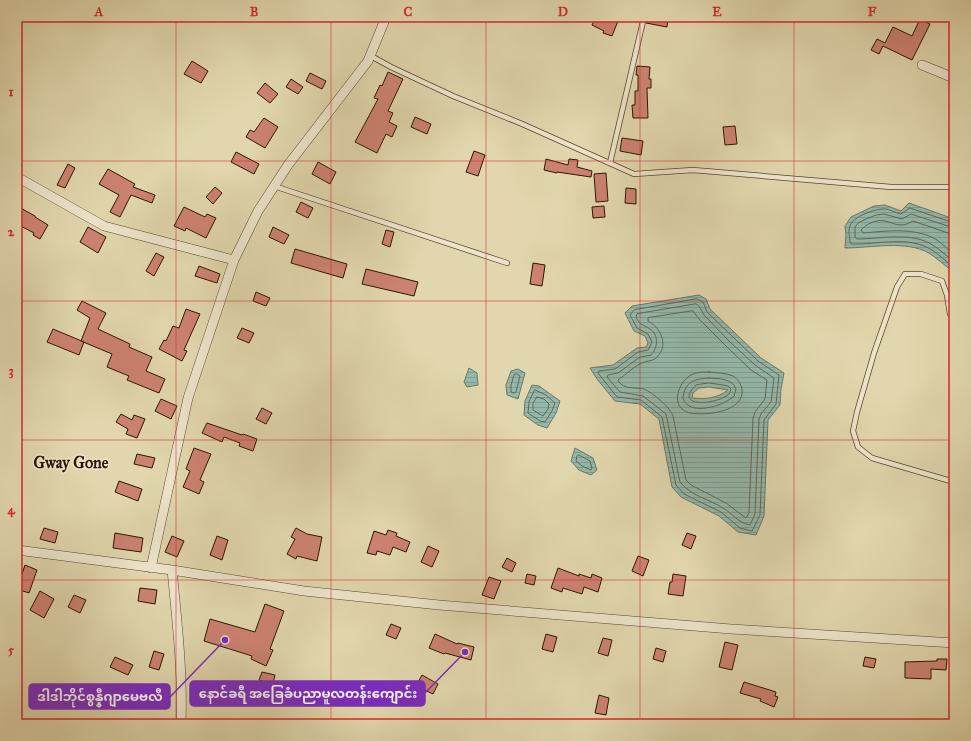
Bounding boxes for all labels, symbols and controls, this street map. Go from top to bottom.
text: A [94,4,104,20]
text: B [250,4,259,20]
text: C [404,4,413,20]
text: D [558,4,568,20]
text: E [712,4,722,20]
text: F [868,4,877,20]
text: 1 [8,84,14,100]
text: 2 [8,224,15,240]
text: 3 [8,363,14,379]
district label: Gway Gone [34,453,109,473]
text: 4 [7,502,15,518]
text: 5 [8,642,15,658]
callout: နောင်ခရီ အခြေခံပညာမူလတန်းကျောင်း [190,681,425,706]
callout: ဒါဒါဘိုင်စွန္နီဂျာမေဗလီ [29,684,170,709]
text: နောင်ခရီ အခြေခံပညာမူလတန်းကျောင်း [199,684,417,705]
text: ဒါဒါဘိုင်စွန္နီဂျာမေဗလီ [37,687,163,708]

